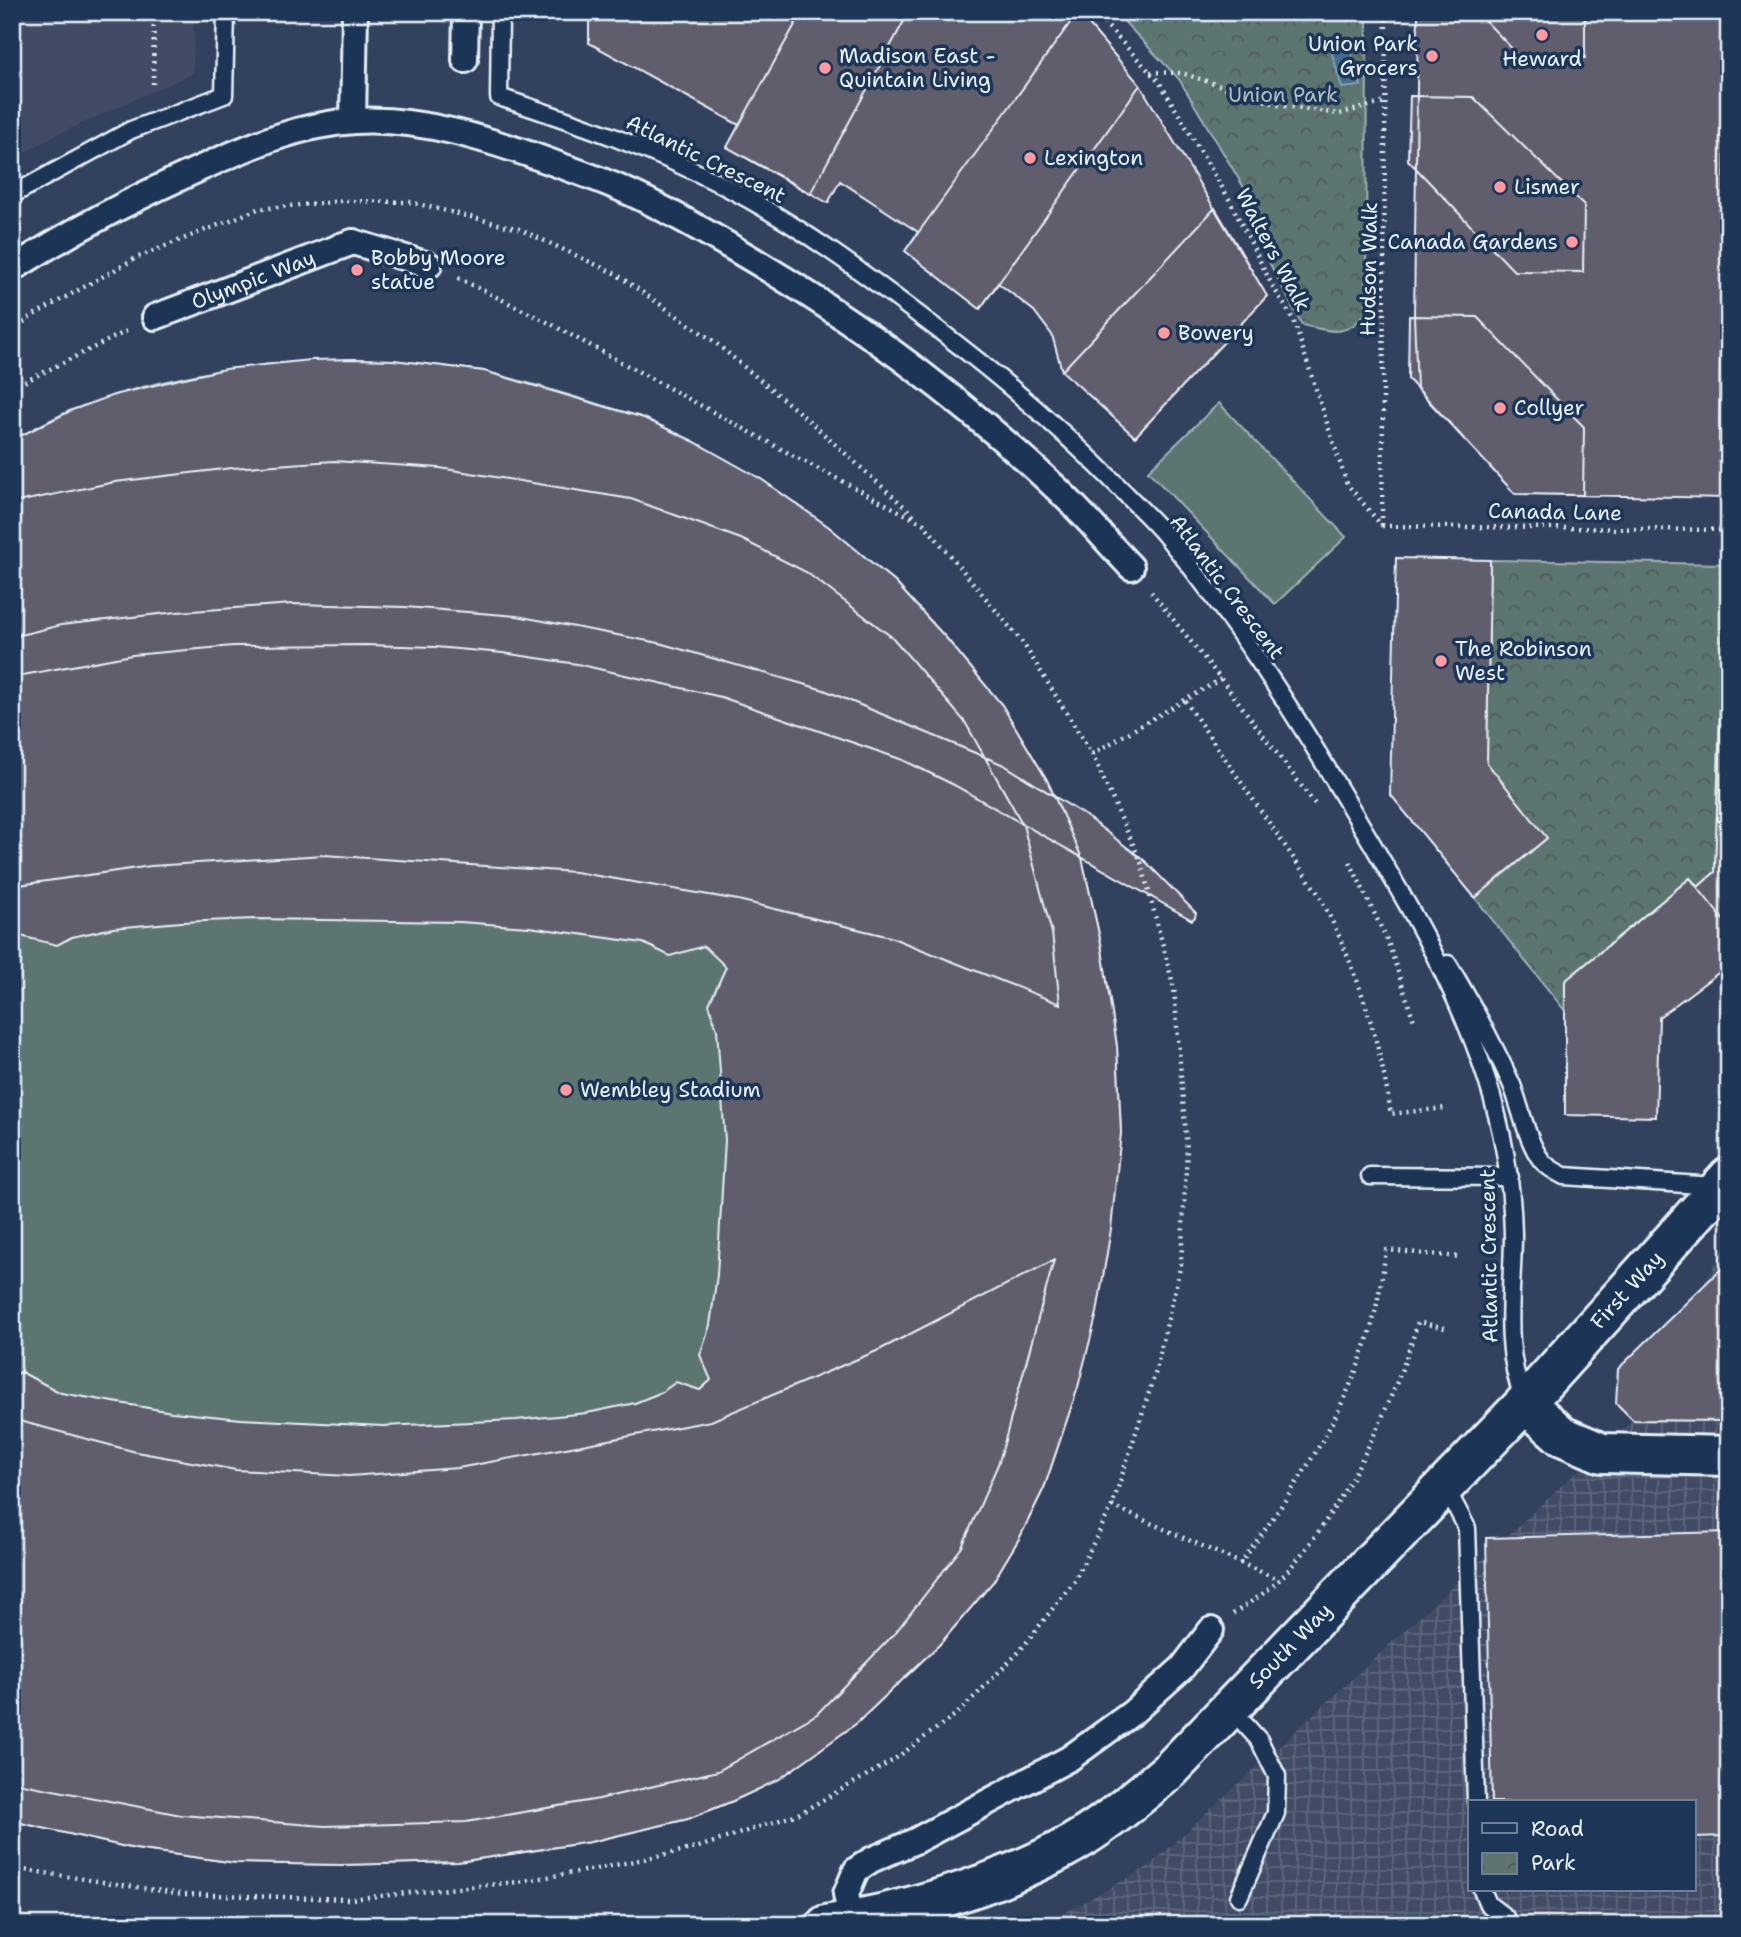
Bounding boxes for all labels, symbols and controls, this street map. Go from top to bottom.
marker: Heward [1534,27,1550,43]
place label: Union Park Grocers [1308,30,1418,82]
place label: Madison East - Quintain Living [839,42,996,94]
place label: Heward [1502,45,1582,73]
marker: Union Park Grocers [1424,48,1440,64]
marker: Madison East - Quintain Living [817,60,833,76]
park label: Union Park [1228,81,1338,109]
street label: Atlantic Crescent [621,108,791,210]
place label: Lexington [1044,144,1143,172]
marker: Lexington [1022,150,1038,166]
place label: Lismer [1514,173,1580,201]
marker: Lismer [1492,179,1508,195]
street label: Walters Walk [1229,183,1317,317]
street label: Hudson Walk [1354,202,1384,336]
place label: Canada Gardens [1387,228,1558,256]
marker: Canada Gardens [1564,234,1580,250]
street label: Olympic Way [187,244,319,316]
place label: Bobby Moore statue [371,244,506,296]
marker: Bobby Moore statue [349,262,365,278]
place label: Bowery [1178,319,1254,347]
marker: Bowery [1156,325,1172,341]
place label: Collyer [1514,394,1585,422]
marker: Collyer [1492,400,1508,416]
street label: Canada Lane [1488,497,1622,527]
street label: Atlantic Crescent [1163,509,1291,665]
place label: The Robinson West [1455,635,1592,687]
marker: The Robinson West [1433,653,1449,669]
place label: Wembley Stadium [580,1076,761,1104]
marker: Wembley Stadium [558,1082,574,1098]
street label: Atlantic Crescent [1473,1169,1505,1343]
street label: First Way [1584,1245,1670,1335]
street label: South Way [1242,1597,1338,1695]
legend [1468,1800,1696,1892]
text: Road [1531,1815,1584,1843]
text: Park [1531,1849,1576,1877]

